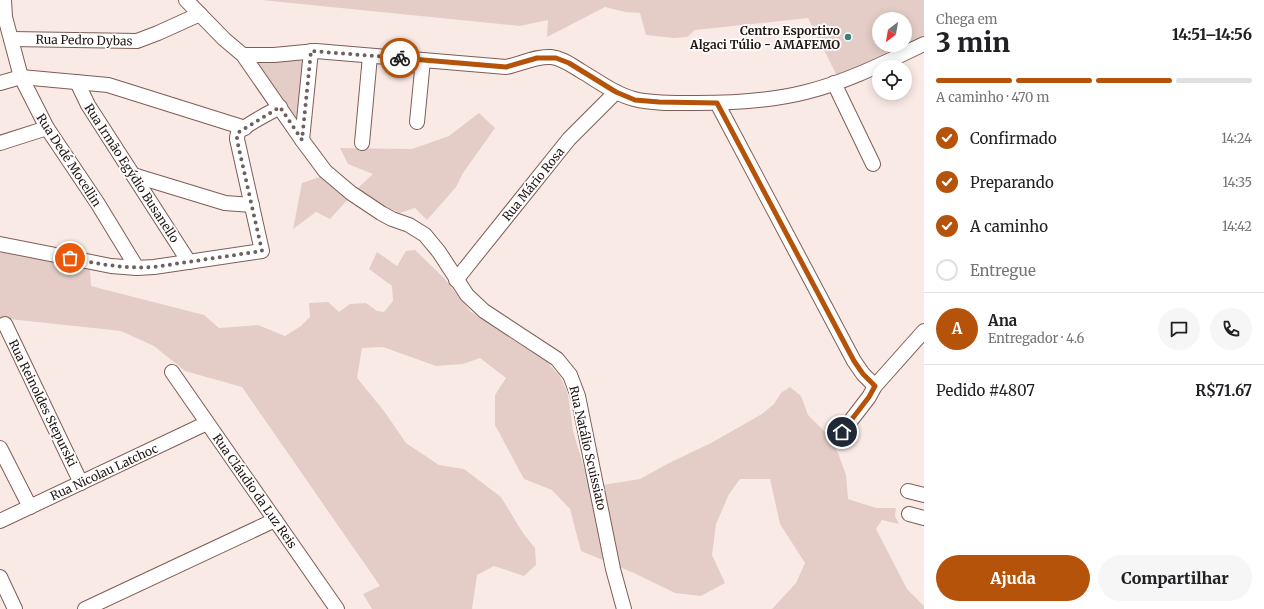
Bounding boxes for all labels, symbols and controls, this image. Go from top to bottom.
text: Chega em [936,11,997,28]
north arrow [872,12,912,52]
map controls [872,12,912,100]
place label: Centro Esportivo Algaci Túlio - AMAFEMO [689,23,840,52]
text: 14:51–14:56 [1172,25,1252,44]
text: 3 min [936,26,1010,59]
street label: Rua Pedro Dybas [35,32,133,48]
marker: Centro Esportivo Algaci Túlio - AMAFEMO [843,32,853,42]
courier [380,38,420,78]
icon: bike [389,47,411,69]
button: locate [872,60,912,100]
text: A caminho · 470 m [936,89,1049,106]
street label: Rua Irmão Egýdio Busanello [82,101,182,245]
street label: Rua Dedé Mocellin [33,111,105,209]
icon: check [936,127,958,149]
text: Confirmado [970,129,1057,148]
text: 14:24 [1221,130,1252,147]
street label: Rua Mário Rosa [499,144,568,224]
icon: check [936,171,958,193]
text: Preparando [970,173,1054,192]
text: 14:35 [1222,174,1252,191]
icon: check [936,215,958,237]
text: A caminho [970,217,1048,236]
text: 14:42 [1222,218,1252,235]
pin [53,241,87,275]
icon: bag [59,247,81,269]
text: Entregue [970,261,1036,280]
button: chat [1158,308,1200,350]
button: phone [1210,308,1252,350]
text: Ana [988,311,1017,330]
text: A [952,319,962,338]
text: Entregador · 4.6 [988,330,1084,347]
street label: Rua Reinoldes Stepurski [6,337,80,469]
text: Pedido #4807 [936,381,1035,400]
text: R$71.67 [1195,381,1252,400]
street label: Rua Natálio Scuissiato [566,384,610,512]
pin [825,415,859,449]
icon: home [831,421,853,443]
street label: Rua Cláudio da Luz Reis [210,431,300,551]
street label: Rua Nicolau Latchoc [48,440,160,504]
button: Ajuda [936,555,1090,601]
button: Compartilhar [1098,555,1252,601]

